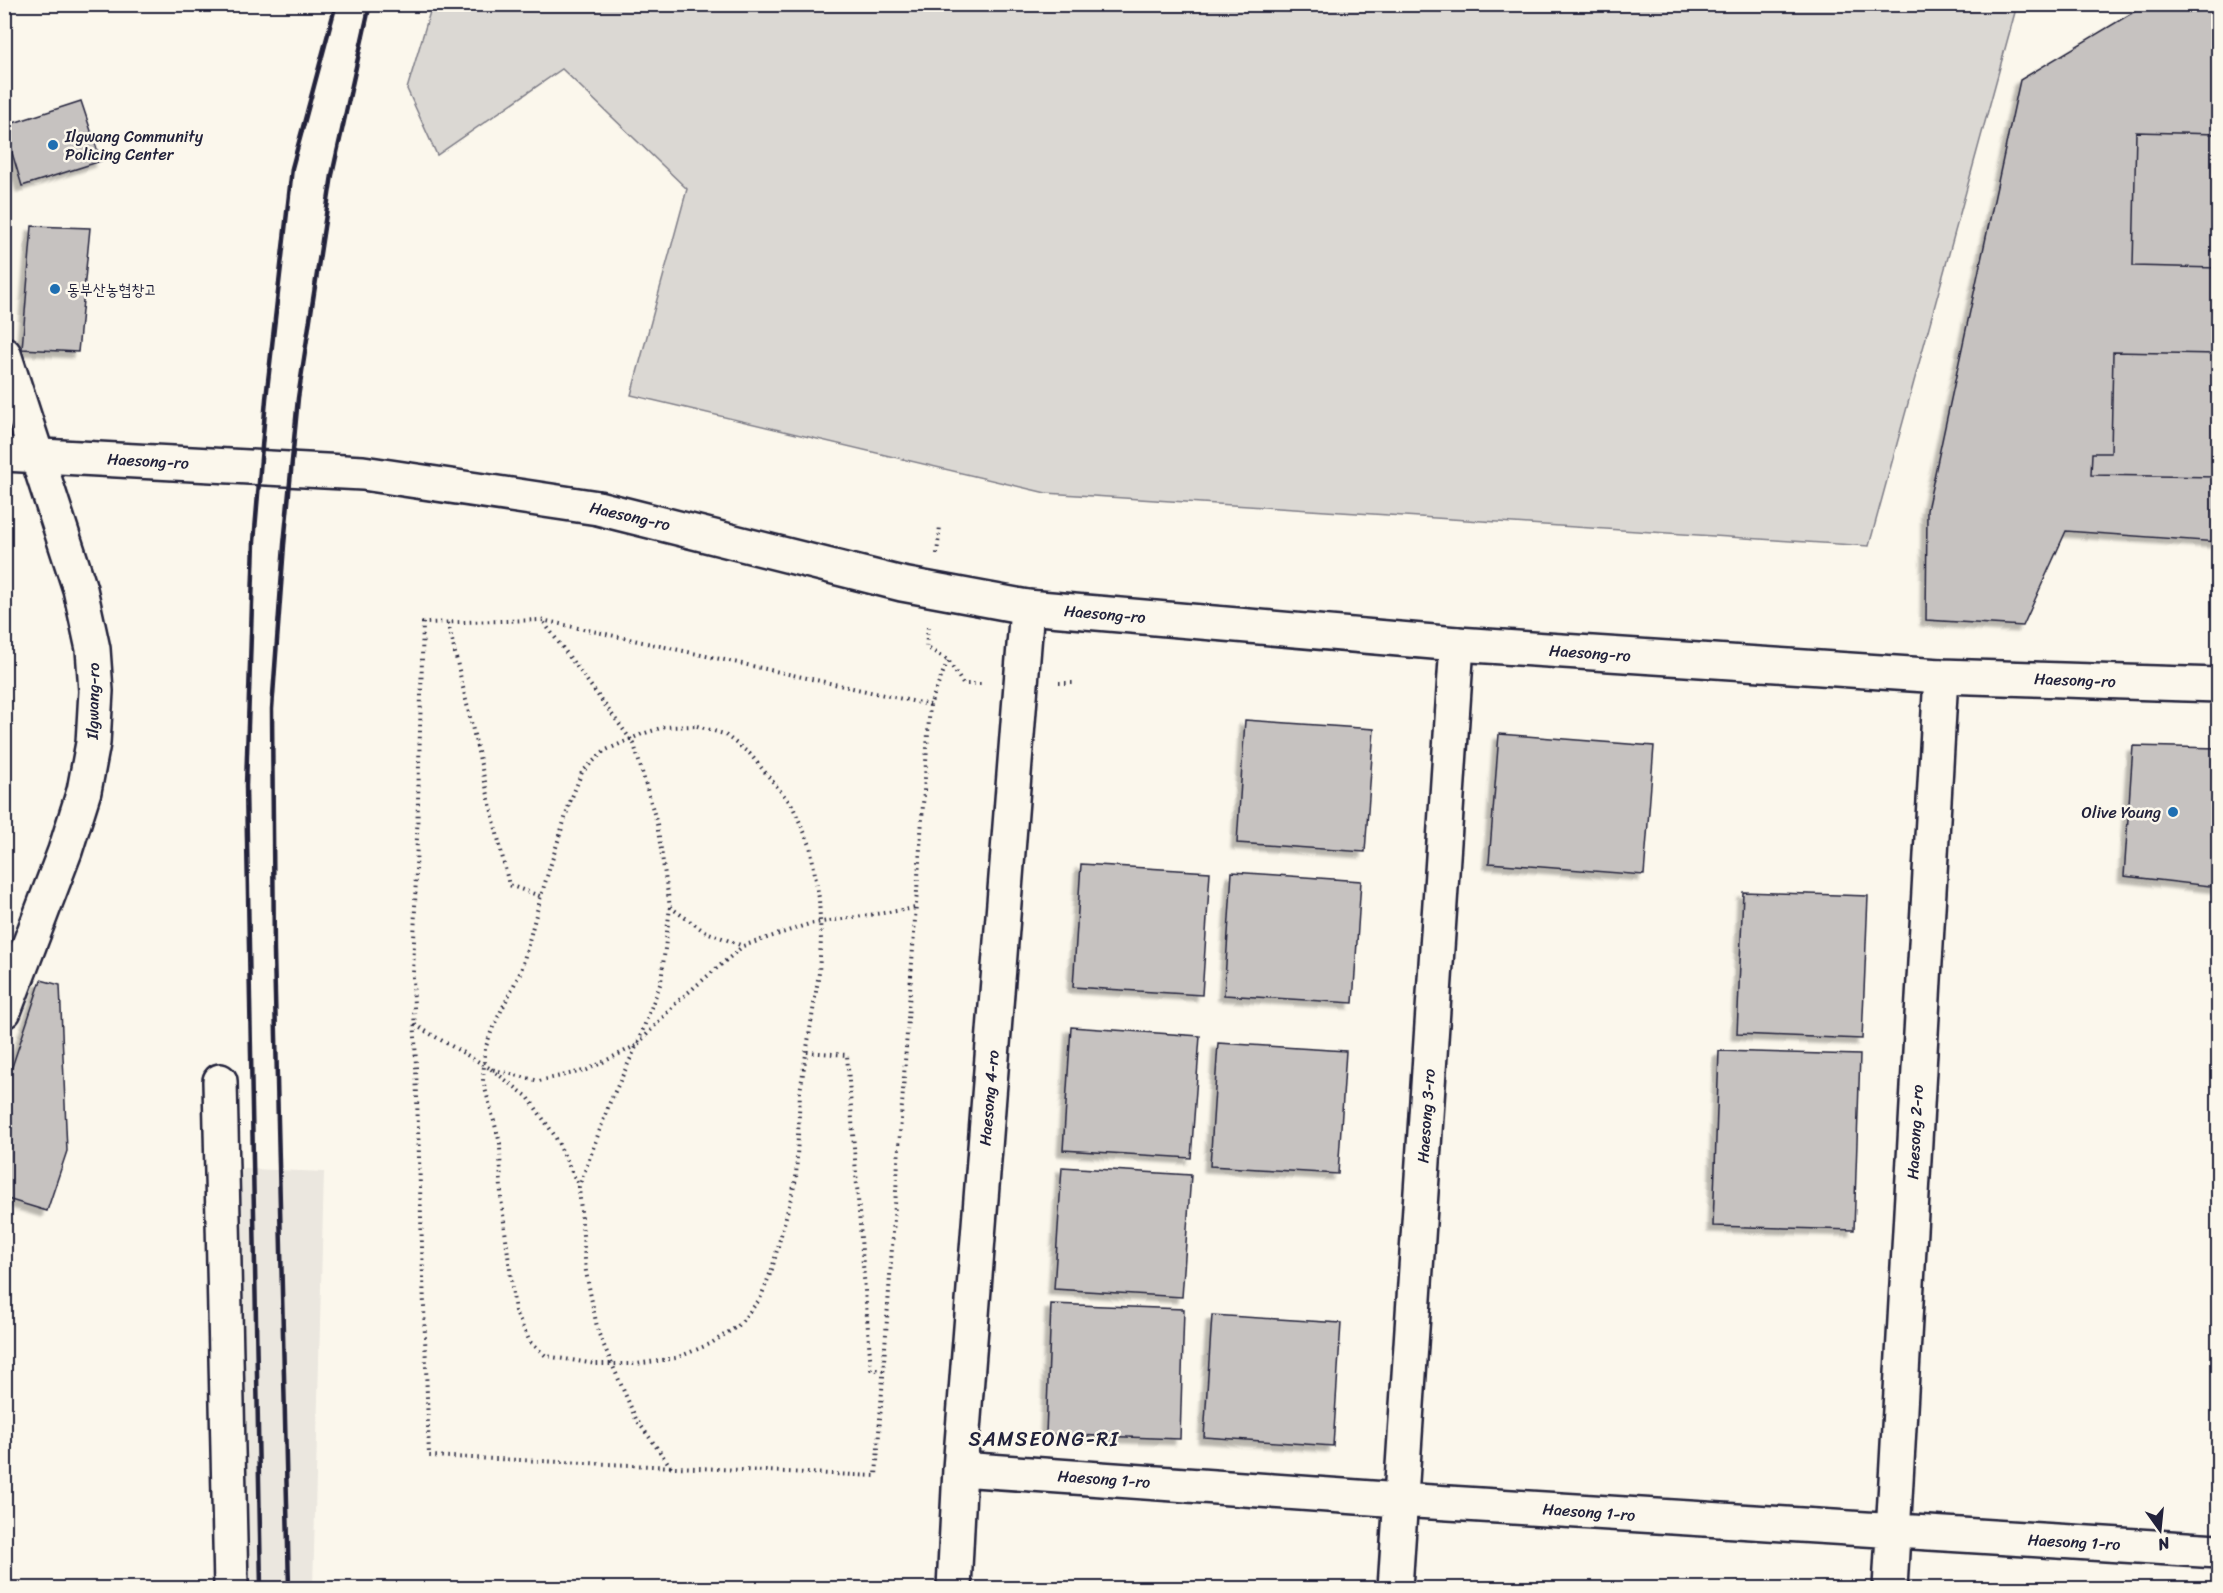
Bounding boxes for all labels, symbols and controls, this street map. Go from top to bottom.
place label: Ilgwang Community Policing Center [64,122,204,169]
marker: Ilgwang Community Policing Center [46,138,60,152]
place label: 동부산농협창고 [67,275,157,304]
marker: 동부산농협창고 [48,282,62,296]
street label: Haesong-ro [106,444,190,478]
street label: Haesong-ro [587,493,673,539]
street label: Haesong-ro [1063,596,1147,632]
street label: Haesong-ro [1548,636,1632,670]
street label: Ilgwang-ro [78,662,108,741]
street label: Haesong-ro [2034,664,2116,696]
place label: Olive Young [2082,798,2161,827]
marker: Olive Young [2166,805,2180,819]
street label: Haesong 4-ro [970,1049,1008,1147]
street label: Haesong 3-ro [1408,1068,1444,1164]
street label: Haesong 2-ro [1898,1084,1932,1180]
district label: SAMSEONG-RI [969,1422,1119,1457]
street label: Haesong 1-ro [1057,1461,1151,1497]
street label: Haesong 1-ro [1542,1494,1636,1530]
north arrow [2130,1500,2190,1560]
street label: Haesong 1-ro [2027,1525,2121,1559]
text: N [2154,1528,2174,1560]

